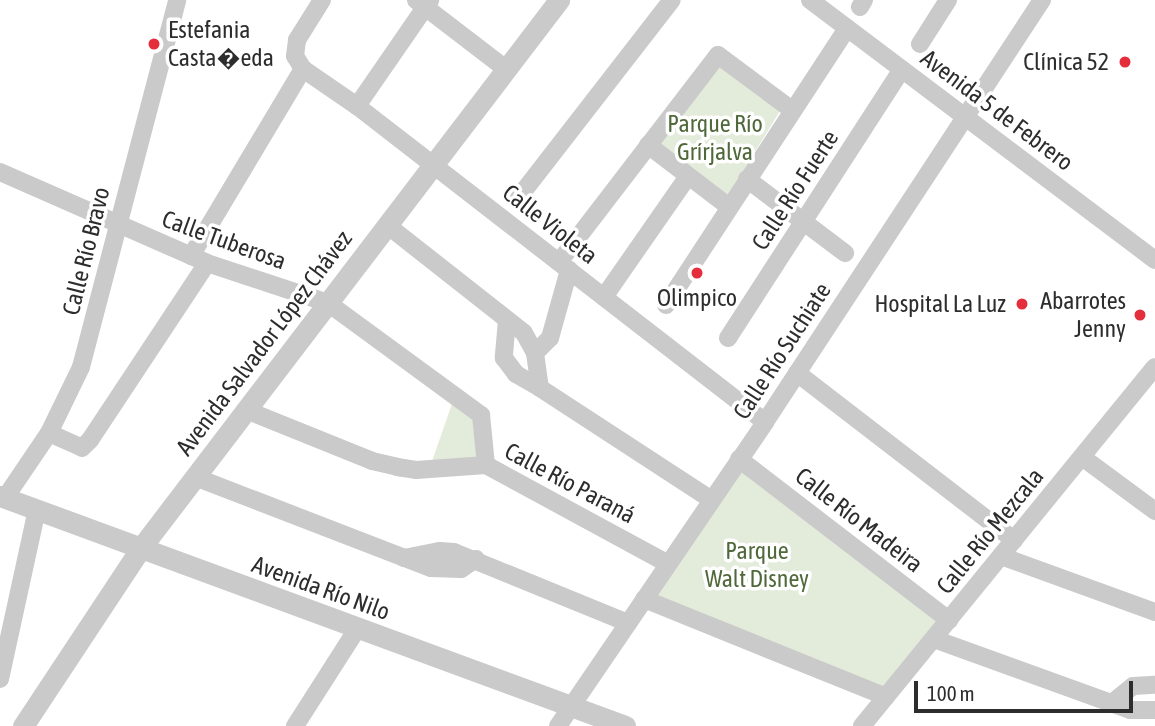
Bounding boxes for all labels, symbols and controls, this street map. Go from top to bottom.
place label: Estefania Casta�eda [168,16,274,72]
marker: Estefania Casta�eda [146,36,162,52]
street label: Avenida 5 de Febrero [915,43,1079,177]
place label: Clínica 52 [1023,48,1109,76]
marker: Clínica 52 [1115,52,1135,72]
park label: Parque Río Grírjalva [667,110,763,166]
street label: Calle Río Fuerte [746,125,844,255]
street label: Calle Violeta [497,178,603,270]
street label: Calle Río Bravo [56,184,116,318]
street label: Calle Tuberosa [158,204,290,276]
street label: Avenida Salvador López Chávez [170,225,358,461]
marker: Olimpico [689,265,705,281]
street label: Calle Río Suchiate [727,277,837,425]
place label: Olimpico [657,284,737,312]
place label: Abarrotes Jenny [1040,287,1126,343]
place label: Hospital La Luz [874,290,1006,318]
marker: Hospital La Luz [1012,294,1032,314]
marker: Abarrotes Jenny [1132,307,1148,323]
street label: Calle Río Paraná [500,437,640,529]
street label: Calle Río Madeira [790,461,928,579]
street label: Calle Río Mezcala [930,462,1050,600]
park label: Parque Walt Disney [705,537,809,593]
street label: Avenida Río Nilo [248,550,394,626]
scale bar [917,666,1136,710]
text: 100 m [927,681,975,705]

